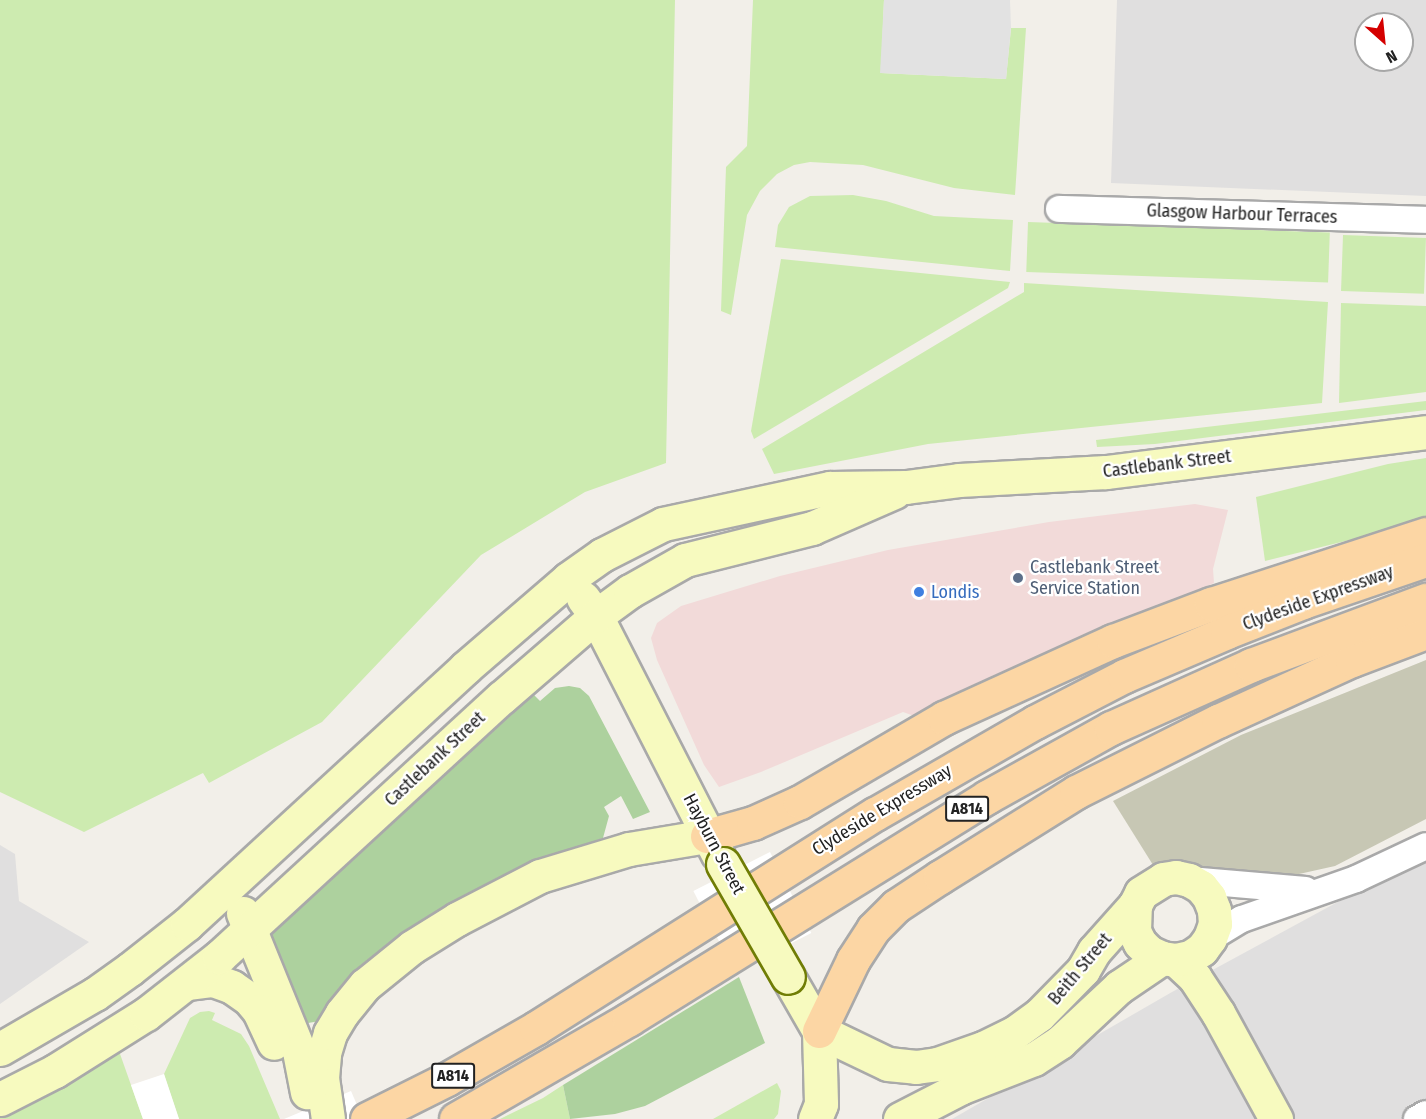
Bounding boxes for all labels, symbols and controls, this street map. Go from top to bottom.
north arrow [1354,12,1414,72]
text: N [1383,46,1400,67]
street label: Glasgow Harbour Terraces [1146,200,1338,228]
street label: Castlebank Street [1102,445,1232,483]
place label: Castlebank Street Service Station [1030,557,1159,600]
street label: Clydeside Expressway [1240,561,1396,635]
marker: Castlebank Street Service Station [1011,571,1025,585]
place label: Londis [931,581,979,603]
marker: Londis [912,585,926,599]
street label: Castlebank Street [380,707,490,811]
street label: Clydeside Expressway [808,760,956,860]
street label: Hayburn Street [678,790,750,898]
road number: A814 [944,796,990,822]
street label: Beith Street [1044,929,1116,1009]
road number: A814 [430,1063,476,1089]

